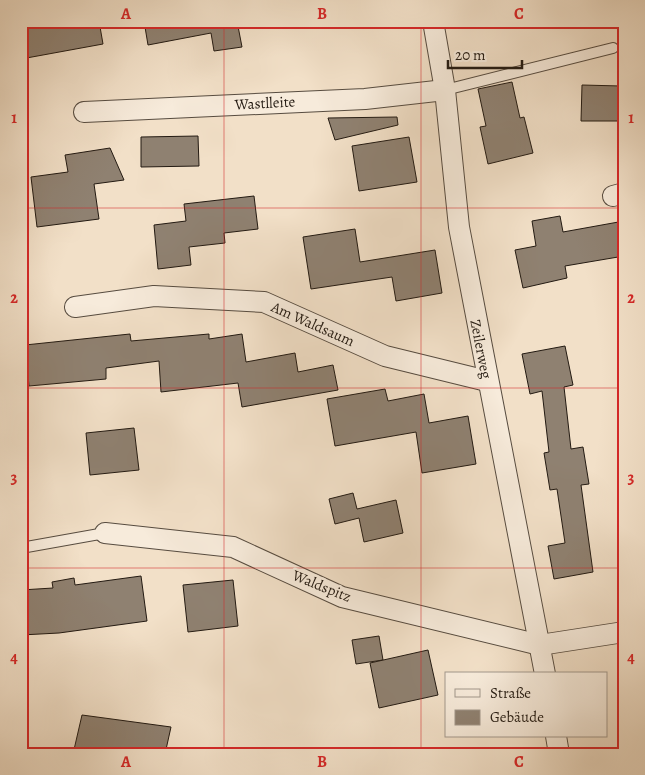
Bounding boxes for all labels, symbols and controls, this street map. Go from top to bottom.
text: A [120,3,132,25]
text: B [317,3,327,25]
text: C [514,3,524,25]
scale bar [448,38,521,70]
text: 20 m [455,45,486,65]
street label: Wastlleite [233,91,296,115]
text: 1 [11,107,17,129]
text: 1 [628,107,634,129]
text: 2 [10,287,18,309]
text: 2 [627,287,635,309]
street label: Am Waldsaum [267,296,358,351]
street label: Zeilerweg [465,318,497,381]
text: 3 [11,467,18,489]
text: 3 [628,467,635,489]
street label: Waldspitz [289,565,354,607]
text: 4 [10,647,18,669]
text: 4 [627,647,635,669]
legend [445,672,608,738]
text: Straße [490,683,531,703]
text: Gebäude [490,707,544,727]
text: A [120,751,132,773]
text: B [317,751,327,773]
text: C [514,751,524,773]

